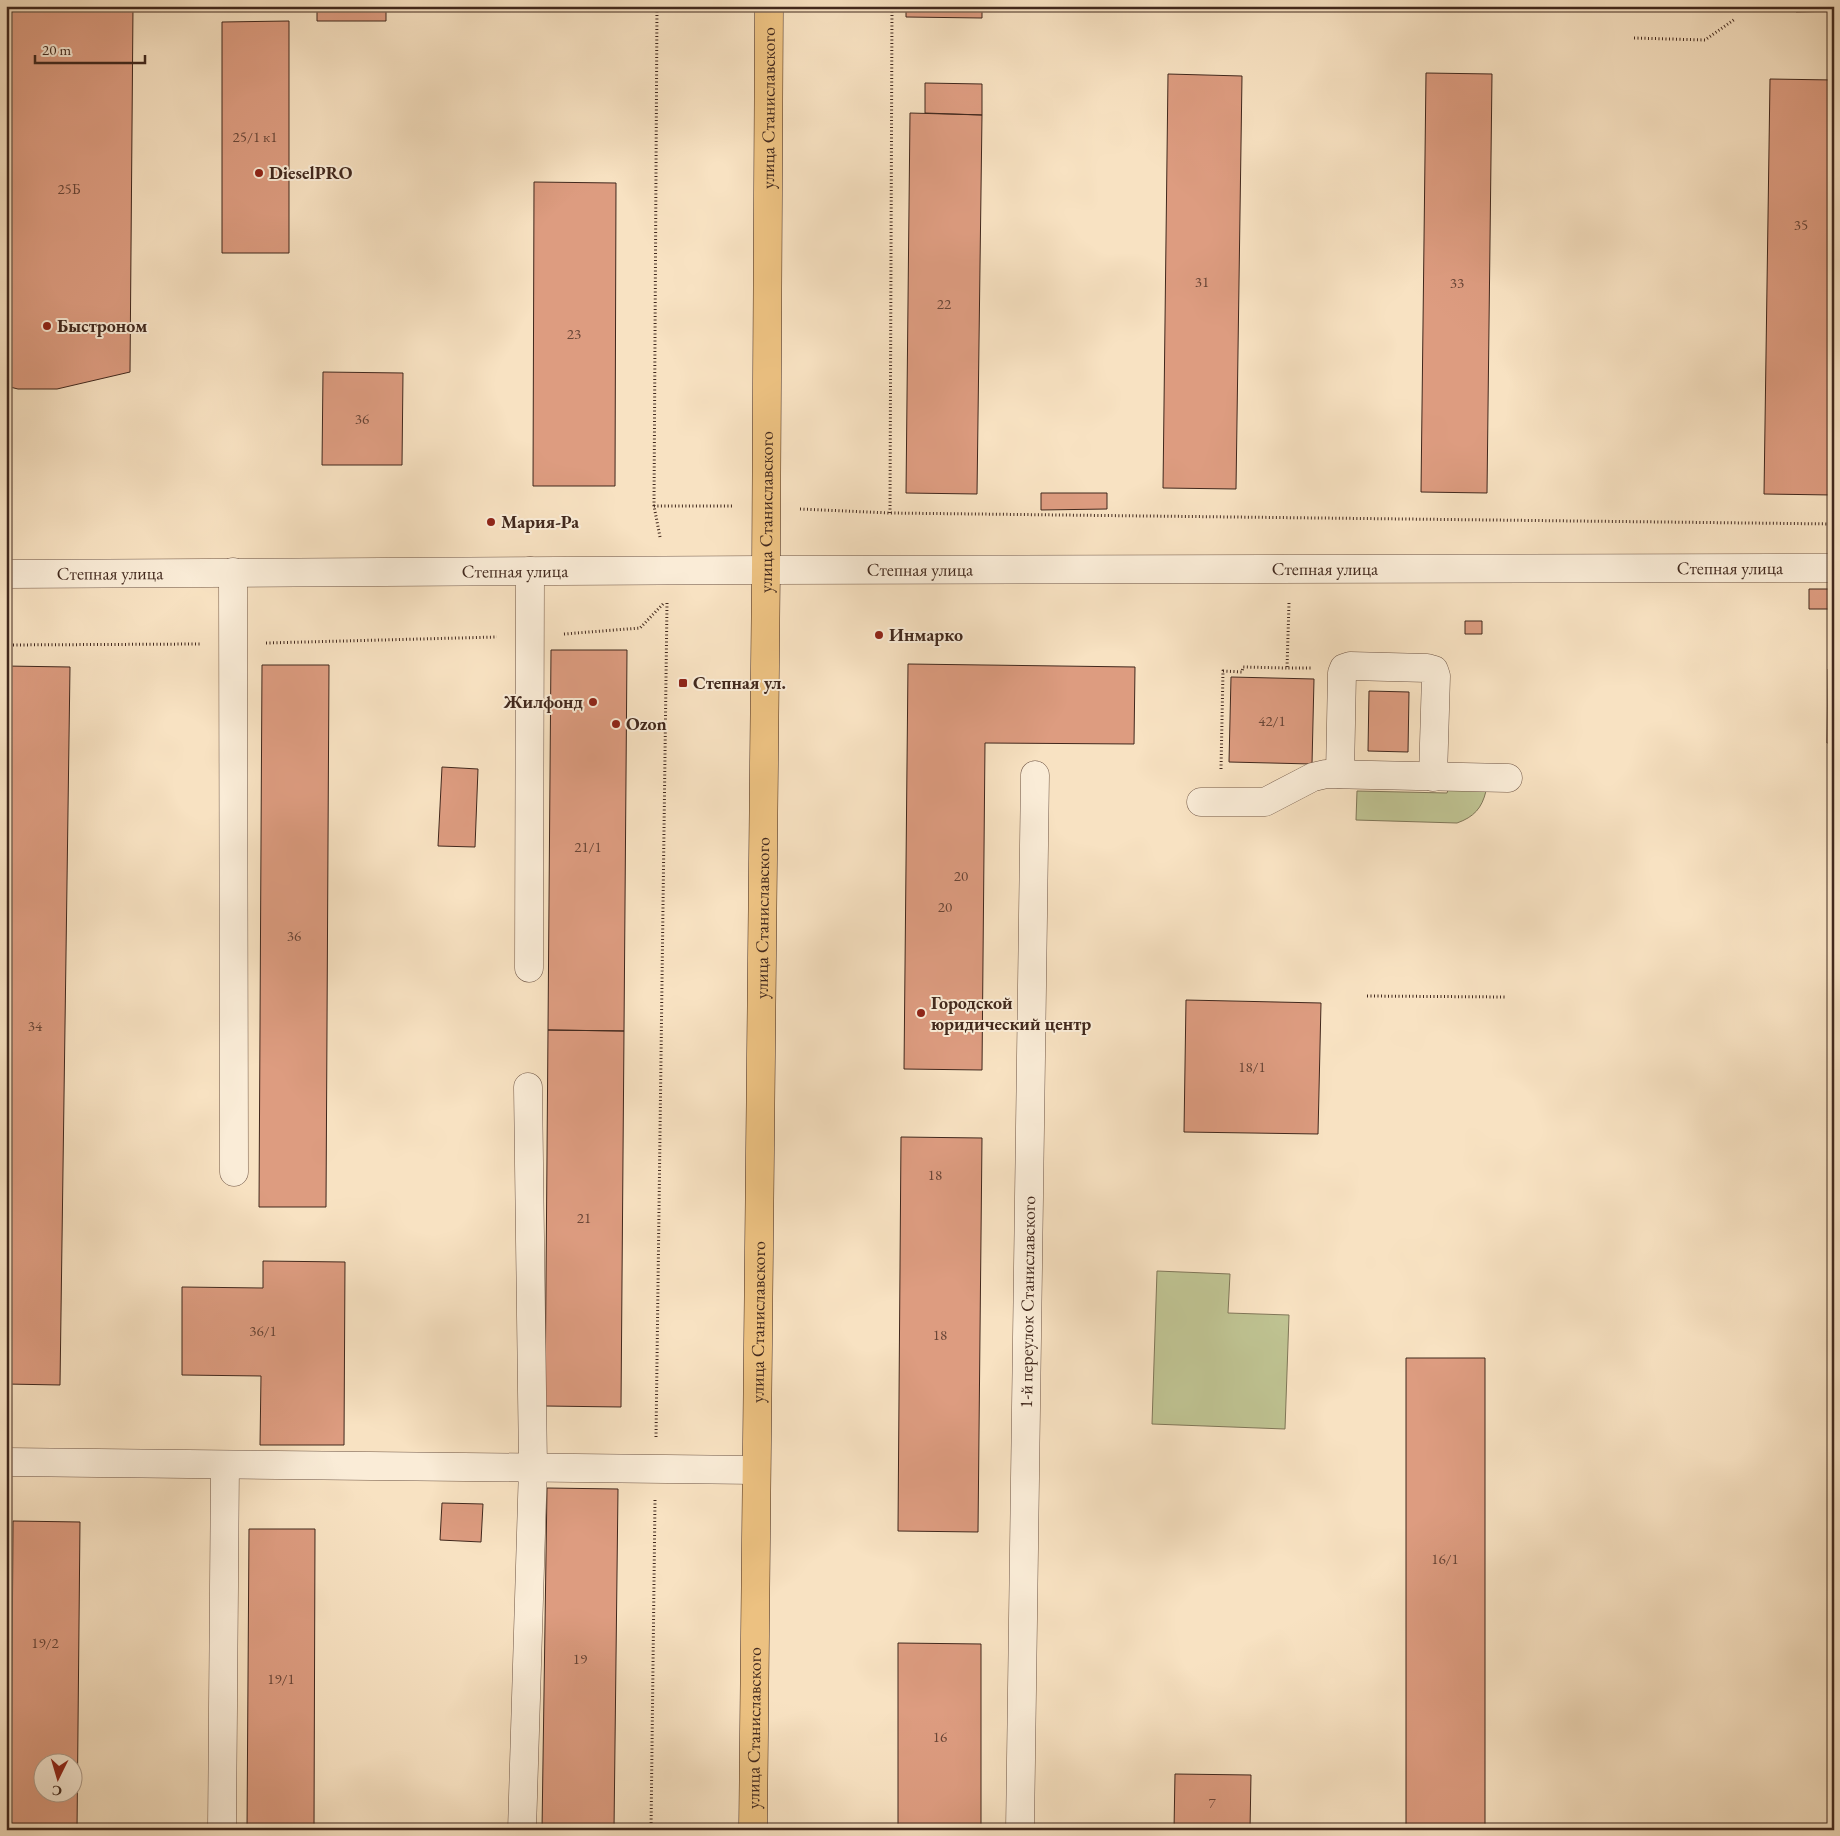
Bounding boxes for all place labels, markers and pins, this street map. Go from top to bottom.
place label: DieselPRO [269,161,353,184]
marker: DieselPRO [253,167,265,179]
place label: Быстроном [57,314,147,337]
marker: Быстроном [41,320,53,332]
place label: Мария-Ра [501,510,579,533]
marker: Мария-Ра [485,516,497,528]
place label: Инмарко [889,623,963,646]
marker: Инмарко [873,629,885,641]
place label: Степная ул. [693,671,786,694]
marker: Степная ул. [677,677,689,689]
place label: Жилфонд [503,690,583,713]
marker: Жилфонд [587,696,599,708]
place label: Ozon [626,712,667,735]
marker: Ozon [610,718,622,730]
place label: Городской юридический центр [931,991,1091,1035]
marker: Городской юридический центр [915,1007,927,1019]

